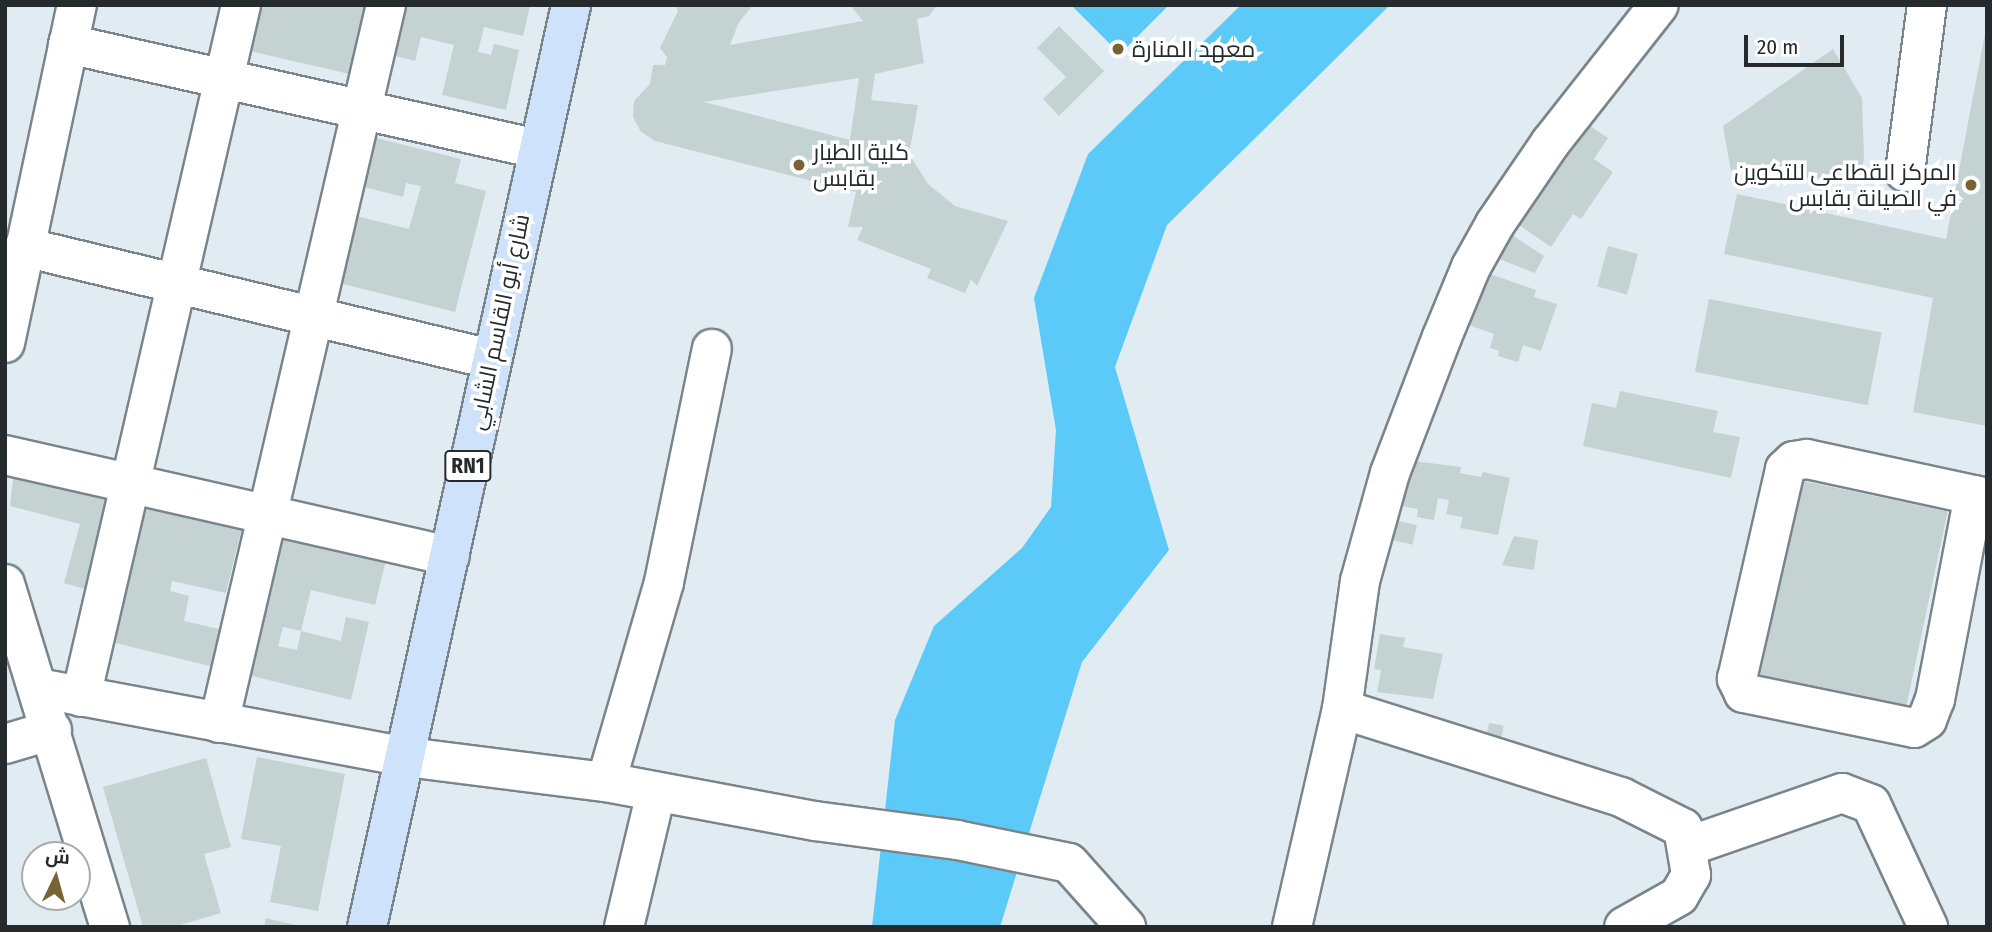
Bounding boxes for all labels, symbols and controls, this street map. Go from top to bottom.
scale bar [1747,21,1847,65]
text: 20 m [1757,34,1798,60]
place label: معهد المنارة [1132,35,1255,63]
marker: معهد المنارة [1110,41,1126,57]
place label: كلية الطيار بقابس [813,138,909,192]
marker: كلية الطيار بقابس [791,157,807,173]
place label: المركز القطاعى للتكوين في الصيانة بقابس [1734,158,1957,212]
marker: المركز القطاعى للتكوين في الصيانة بقابس [1963,177,1979,193]
street label: شارع أبو القاسم الشابي [463,211,535,433]
road number: RN1 [444,448,492,484]
north arrow [21,841,91,911]
text: ش [45,844,71,869]

